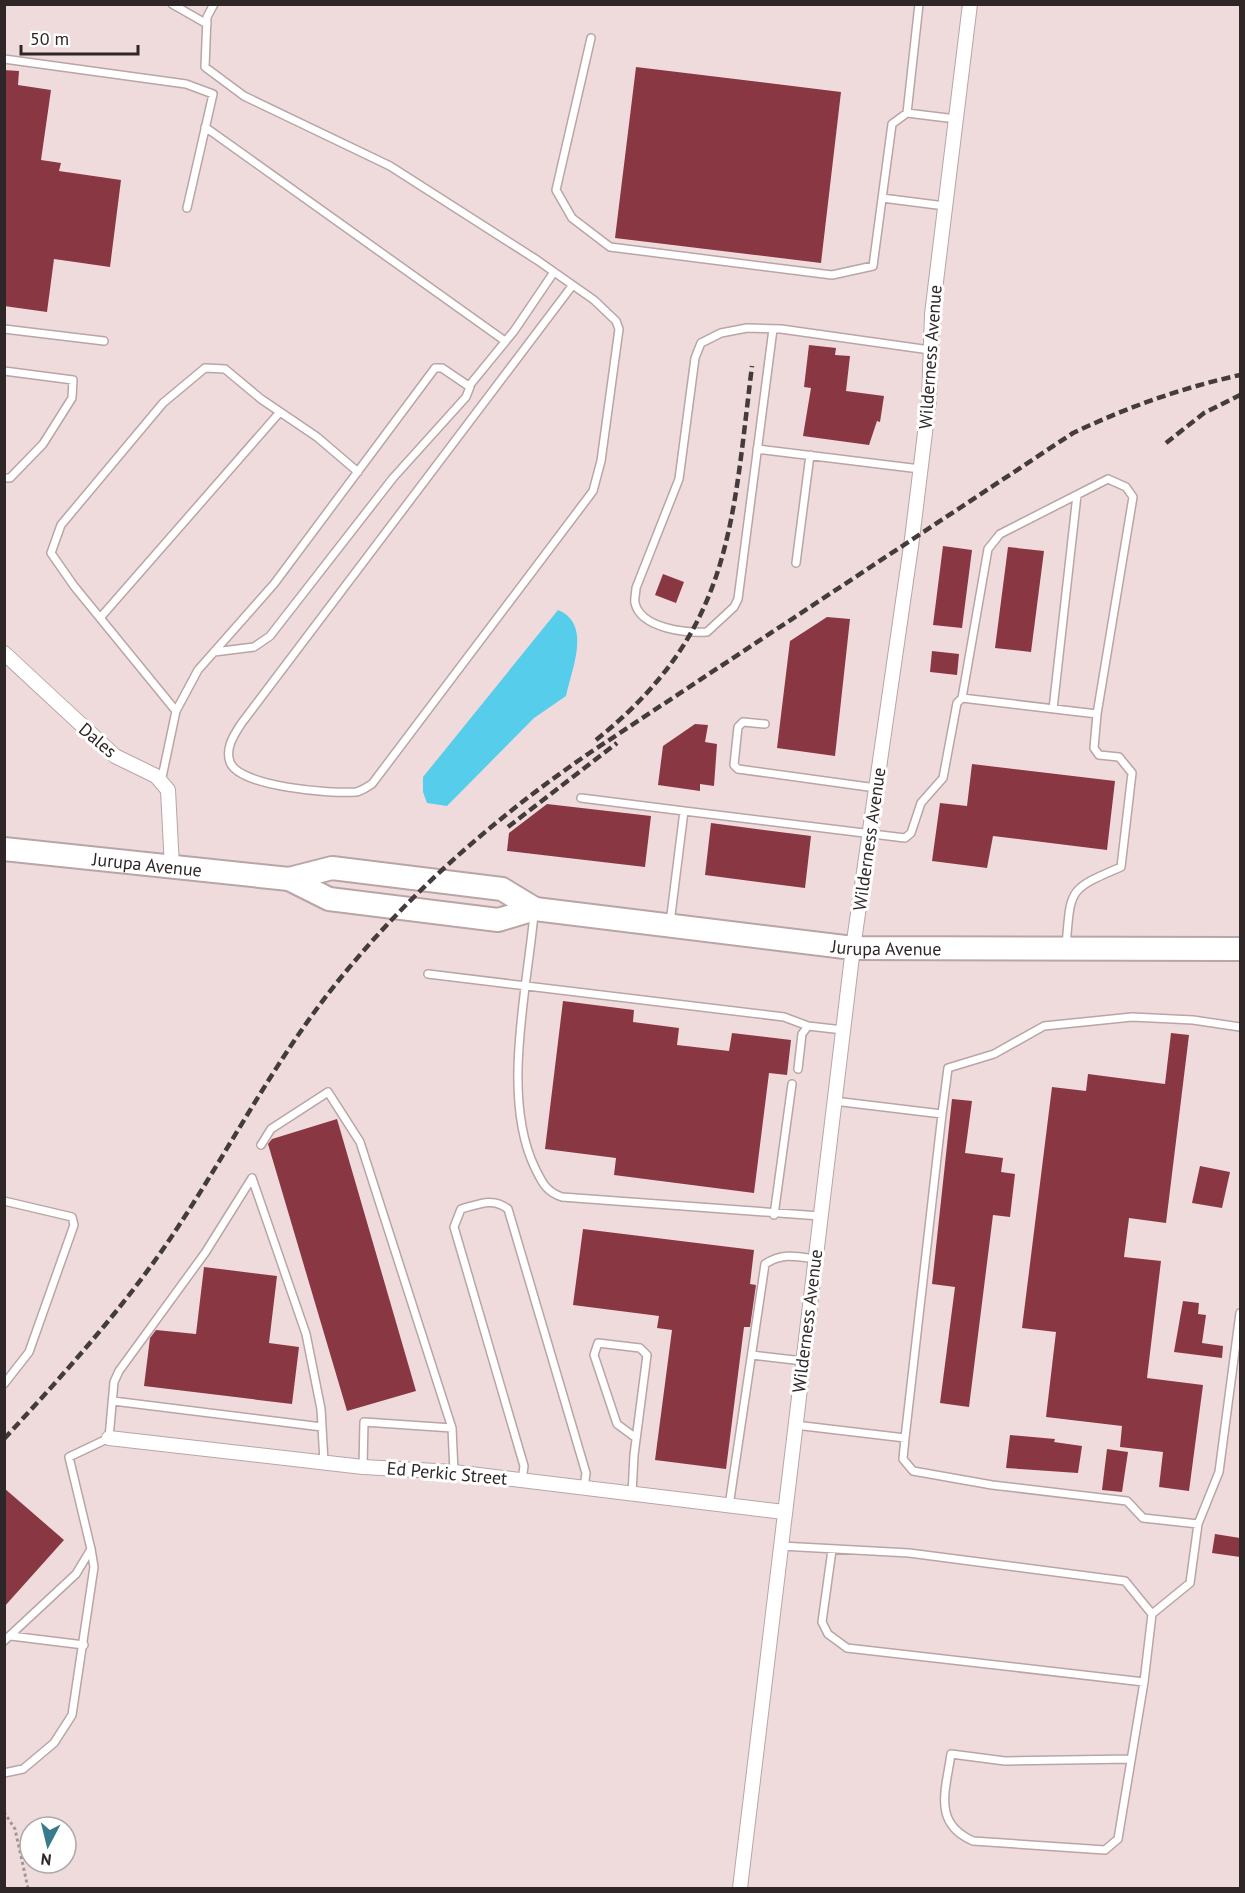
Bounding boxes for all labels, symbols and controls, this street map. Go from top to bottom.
scale bar [21,18,138,56]
text: 50 m [30,27,69,50]
street label: Wilderness Avenue [913,284,947,430]
street label: Dales [74,717,122,763]
street label: Wilderness Avenue [848,766,890,912]
street label: Jurupa Avenue [90,847,203,881]
street label: Jurupa Avenue [829,934,941,960]
street label: Wilderness Avenue [787,1248,827,1394]
street label: Ed Perkic Street [386,1456,508,1490]
north arrow [18,1815,78,1875]
text: N [40,1849,53,1870]

